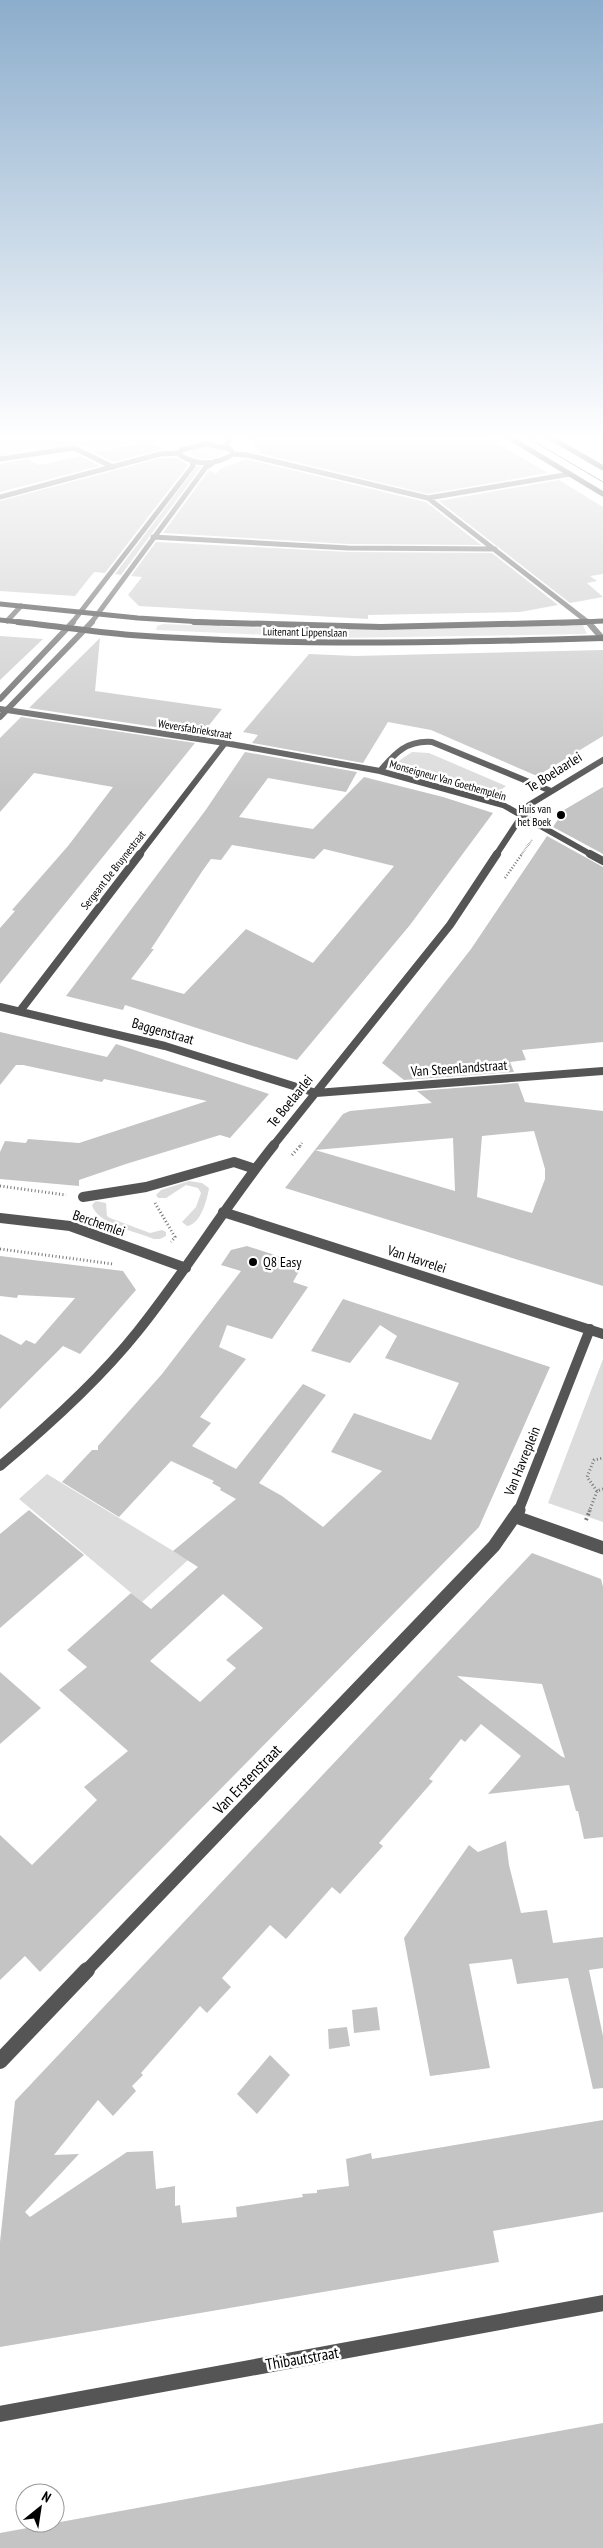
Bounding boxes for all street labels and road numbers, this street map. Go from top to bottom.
street label: Luitenant Lippenslaan [263,624,347,640]
street label: Weversfabriekstraat [157,716,233,742]
street label: Te Boelaarlei [523,748,585,796]
street label: Monseigneur Van Goethemplein [388,757,508,803]
street label: Sergeant De Bruynestraat [78,828,148,912]
street label: Baggenstraat [130,1014,196,1048]
street label: Van Steenlandstraat [409,1056,508,1080]
street label: Te Boelaarlei [263,1071,317,1131]
street label: Berchemlei [70,1206,128,1240]
street label: Van Havrelei [384,1241,449,1277]
street label: Van Havreplein [500,1424,544,1499]
street label: Van Erstenstraat [208,1739,286,1819]
street label: Thibautstraat [264,2342,341,2374]

